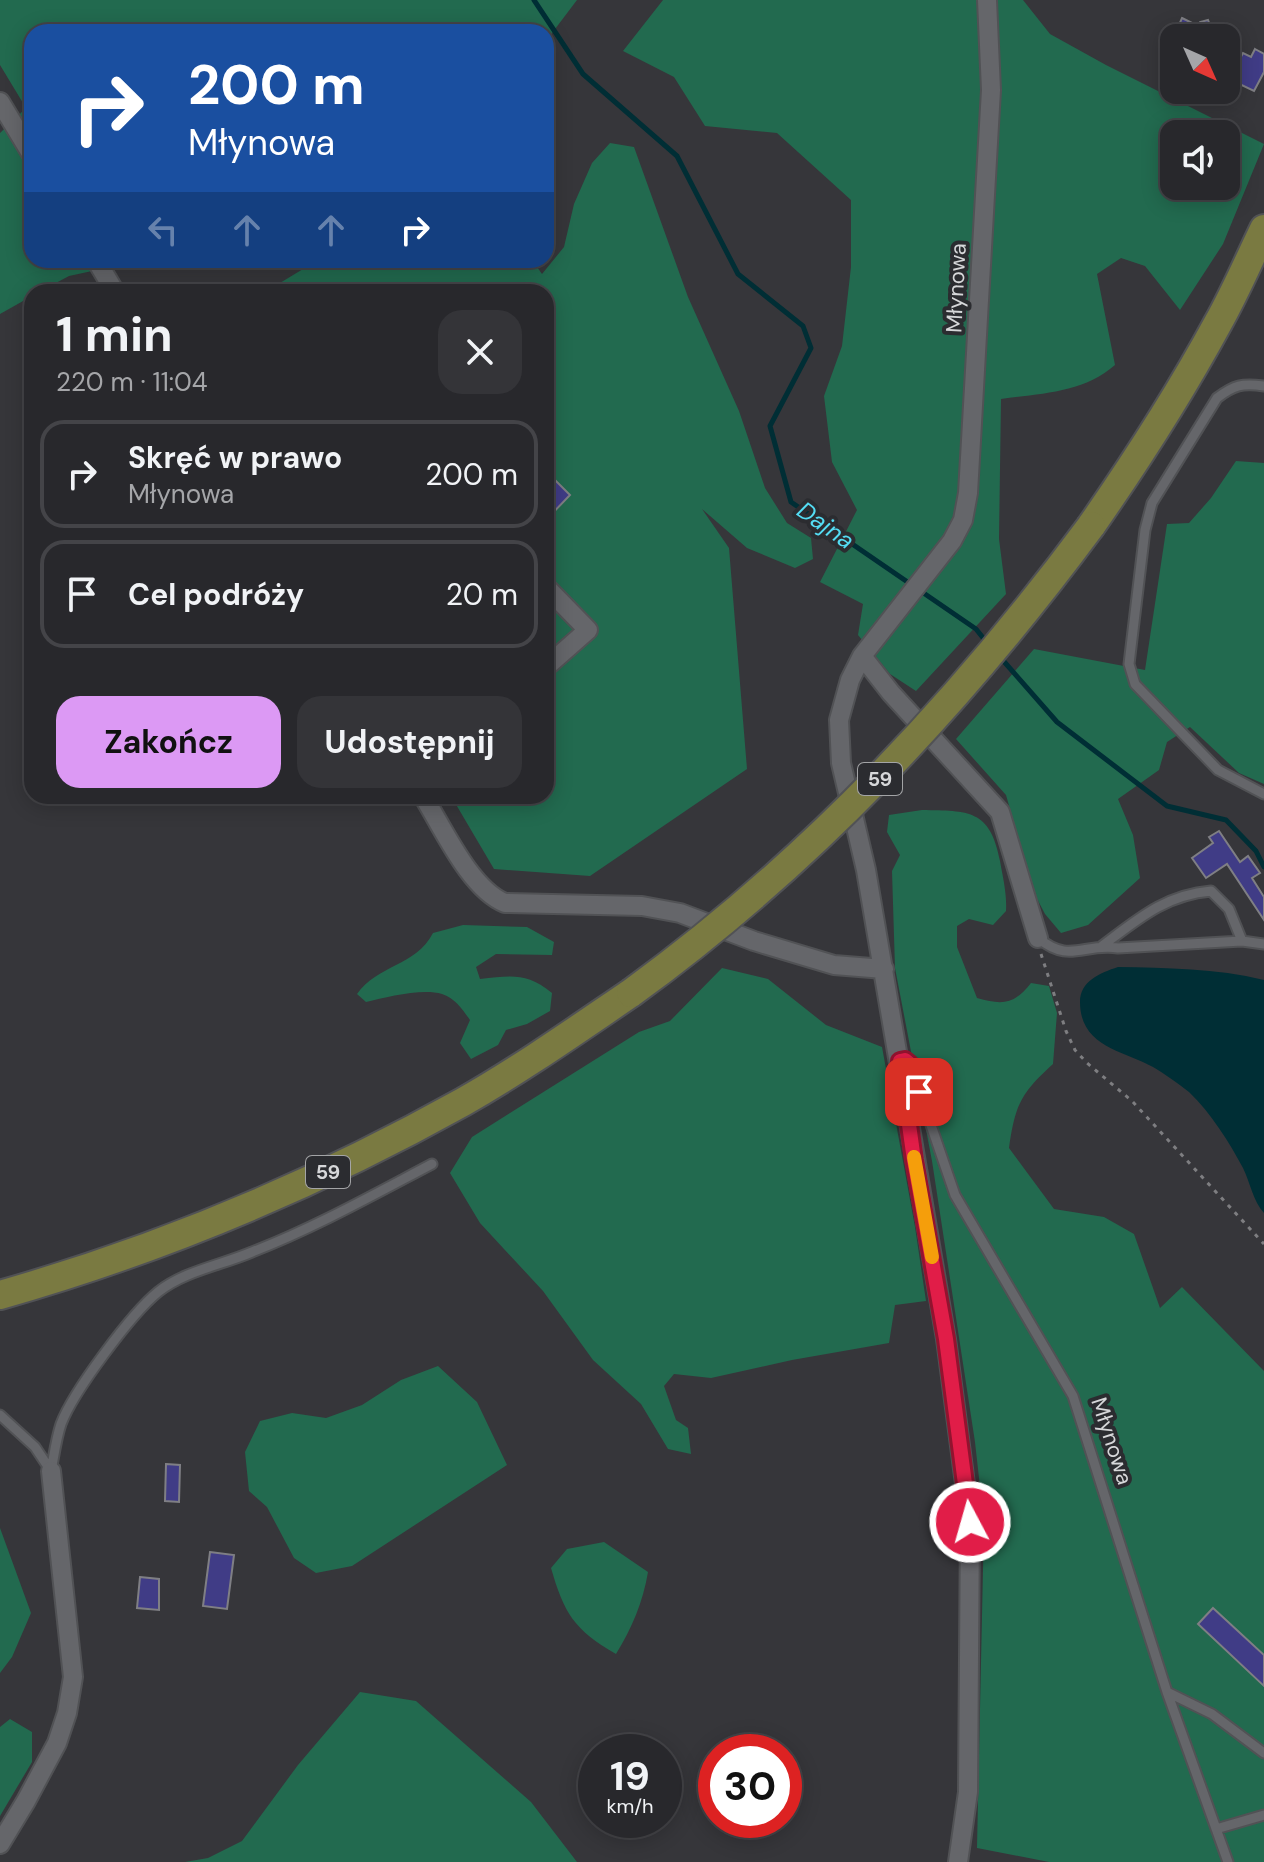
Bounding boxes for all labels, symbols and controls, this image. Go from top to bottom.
north arrow [1160,24,1240,104]
map controls [1160,24,1240,200]
text: 200 m [188,48,365,121]
icon: right [56,56,160,160]
text: Młynowa [188,119,335,166]
button: sound [1160,120,1240,200]
icon: left [141,208,185,252]
icon: ahead [225,208,269,252]
icon: ahead [309,208,353,252]
icon: right [393,208,437,252]
street label: Młynowa [939,242,973,334]
text: 1 min [56,303,173,366]
button: close [438,310,522,394]
text: 220 m · 11:04 [56,365,208,399]
text: Skręć w prawo [128,438,342,477]
icon: right [60,452,104,496]
text: 200 m [425,455,518,494]
text: Młynowa [128,477,234,511]
water label: Dajna [791,494,861,556]
icon: arrive [60,572,104,616]
text: Cel podróży [128,575,304,614]
text: 20 m [446,575,518,614]
button: Zakończ [56,696,281,788]
button: Udostępnij [297,696,522,788]
road number: 59 [858,763,902,795]
pin [885,1058,953,1126]
icon: arrive [897,1070,941,1114]
road number: 59 [306,1156,350,1188]
street label: Młynowa [1084,1394,1140,1488]
position arrow [928,1480,1012,1564]
speed limit sign: 30 [698,1734,802,1838]
text: 19 [610,1750,650,1802]
text: km/h [606,1793,654,1819]

